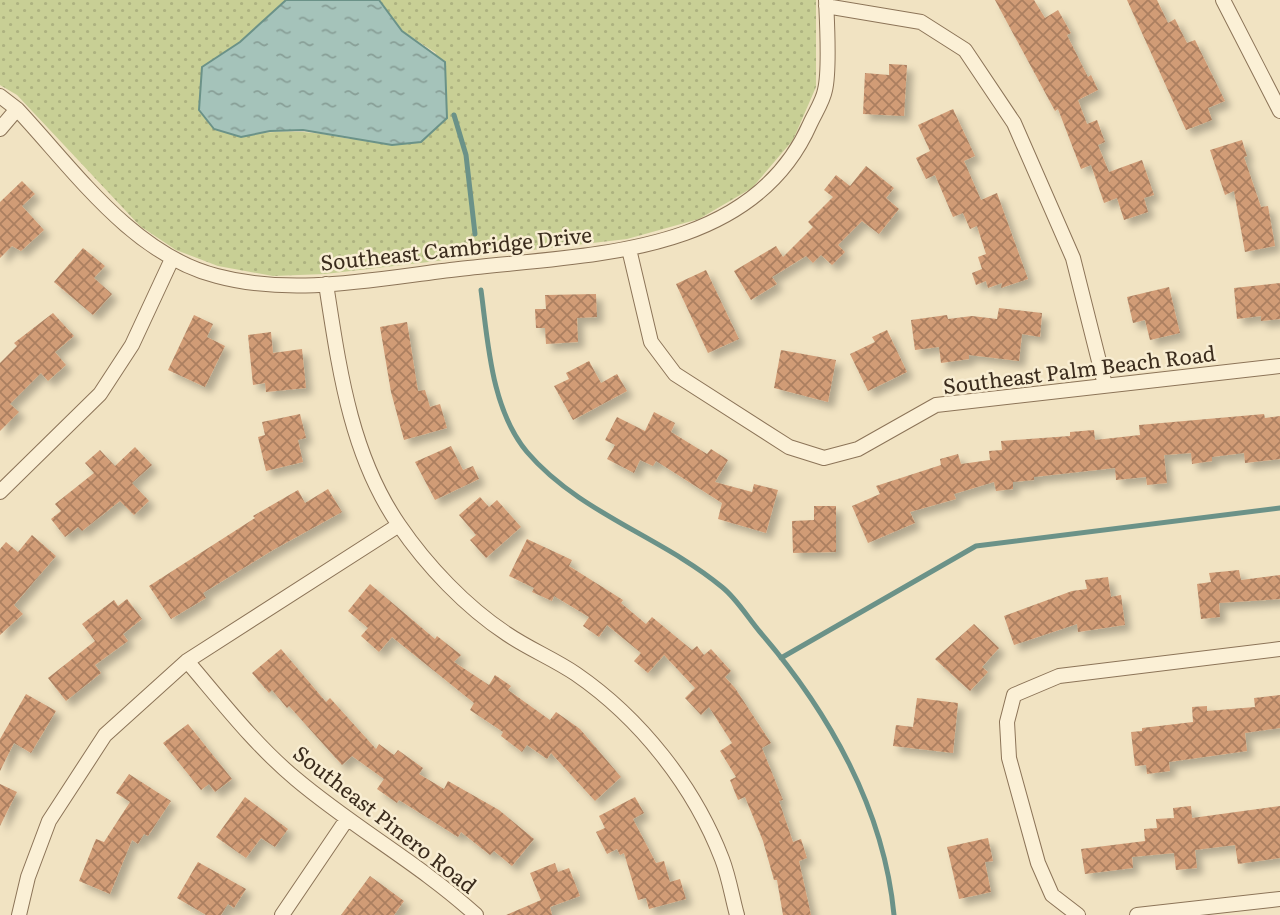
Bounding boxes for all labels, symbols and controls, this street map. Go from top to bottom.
street label: Southeast Cambridge Drive [319,217,593,277]
street label: Southeast Palm Beach Road [941,336,1217,400]
street label: Southeast Pinero Road [288,737,484,900]

